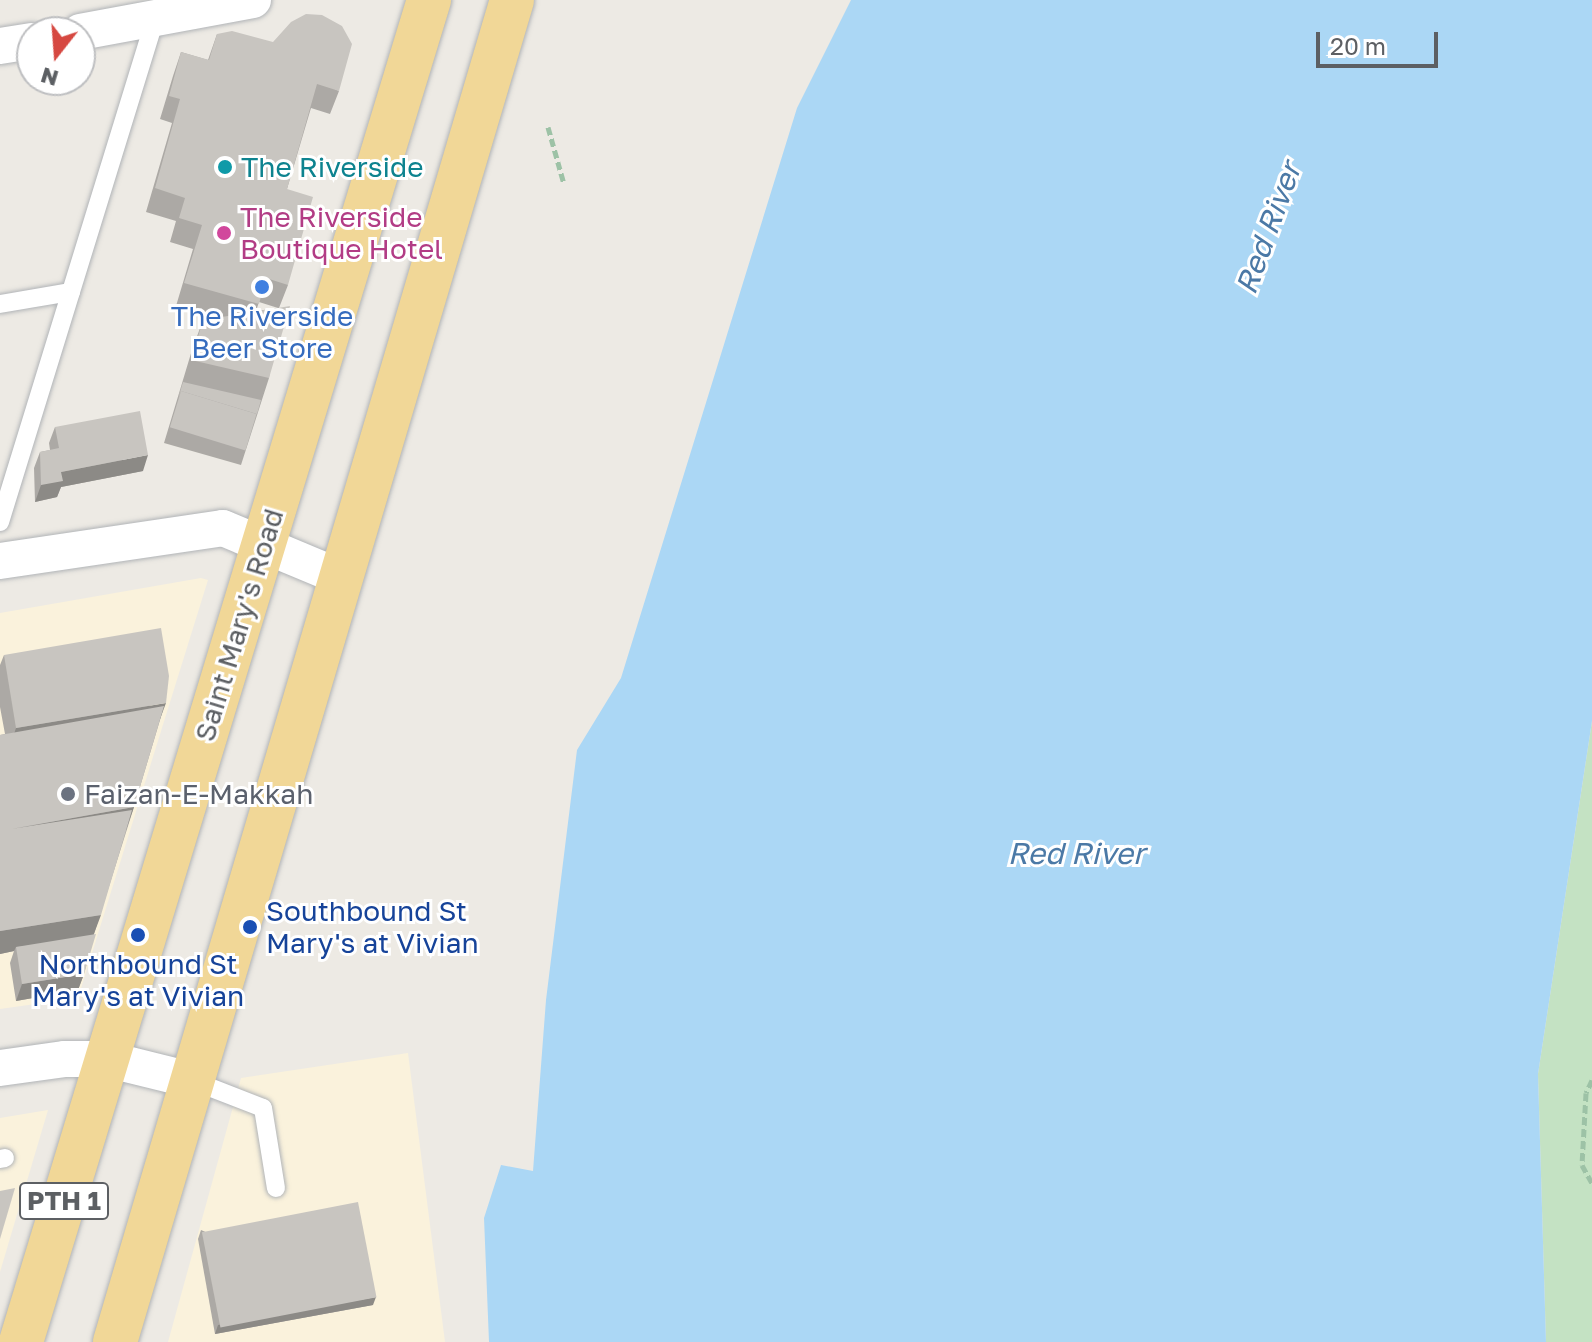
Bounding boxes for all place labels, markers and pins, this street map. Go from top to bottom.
place label: The Riverside [241,150,423,184]
marker: The Riverside [216,158,234,176]
place label: The Riverside Boutique Hotel [240,200,443,266]
marker: The Riverside Boutique Hotel [215,224,233,242]
marker: The Riverside Beer Store [253,278,271,296]
place label: The Riverside Beer Store [171,299,353,365]
place label: Faizan-E-Makkah [84,777,313,811]
marker: Faizan-E-Makkah [59,785,77,803]
place label: Southbound St Mary's at Vivian [266,894,479,960]
marker: Southbound St Mary's at Vivian [241,918,259,936]
marker: Northbound St Mary's at Vivian [129,926,147,944]
place label: Northbound St Mary's at Vivian [32,947,244,1013]

